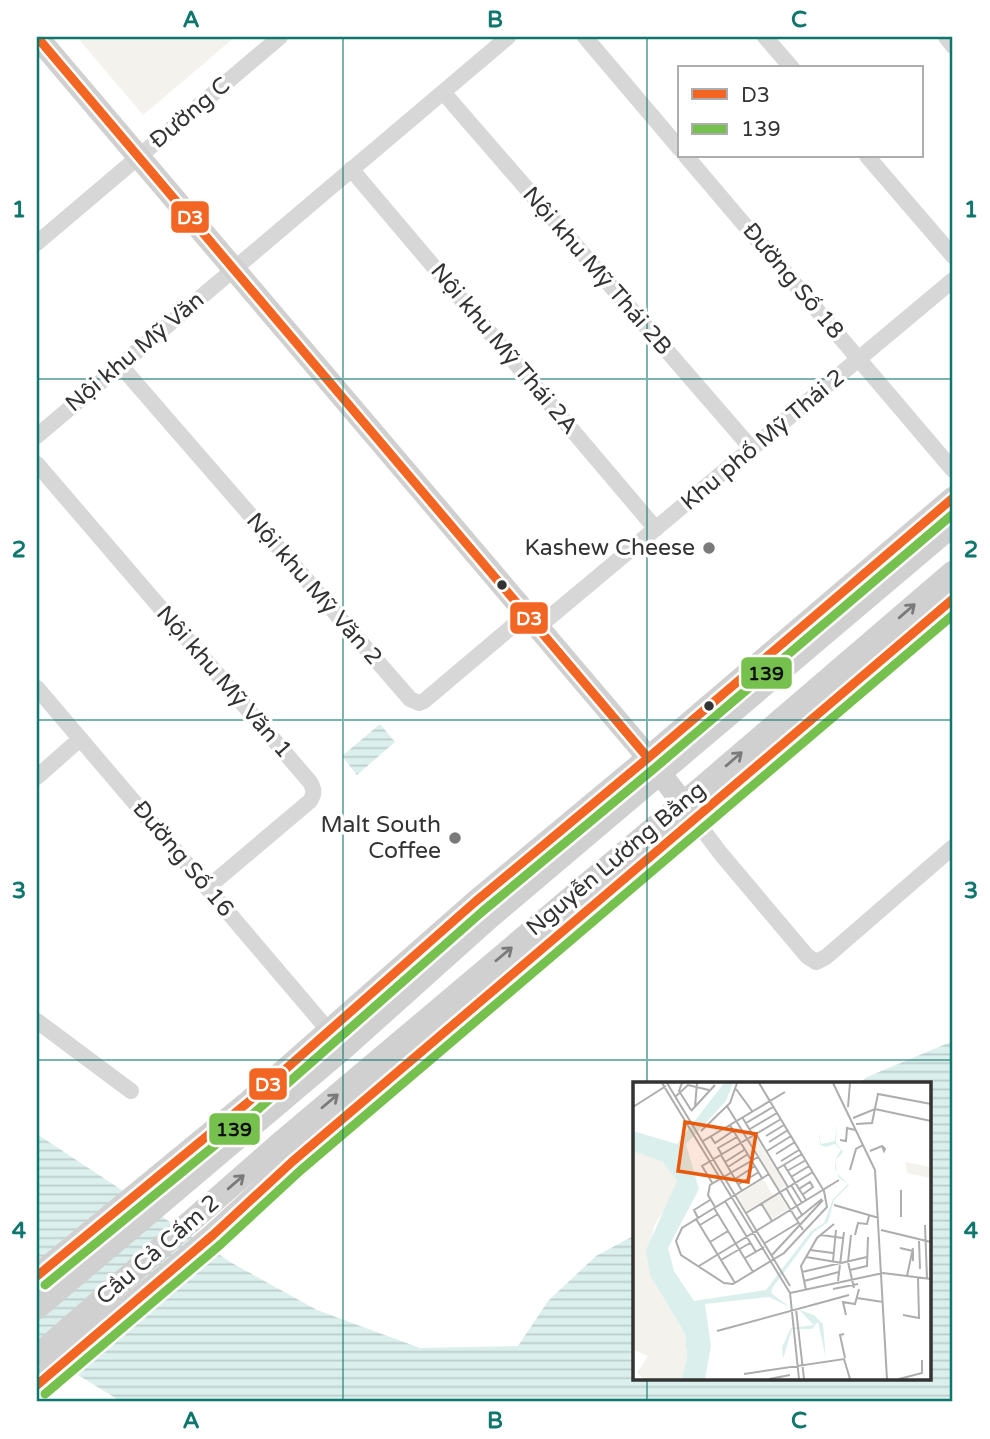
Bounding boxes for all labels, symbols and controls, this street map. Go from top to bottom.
text: A [182,6,200,34]
text: B [487,6,503,34]
text: C [791,6,807,34]
legend [678,66,923,158]
street label: Đường C [144,71,236,155]
text: D3 [741,83,770,108]
text: 139 [741,117,781,142]
street label: Nội khu Mỹ Thái 2B [516,181,678,361]
text: 1 [12,196,26,224]
text: 1 [964,196,978,224]
line badge: D3 [170,200,210,234]
text: D3 [177,207,203,229]
street label: Đường Số 18 [736,217,850,345]
street label: Nội khu Mỹ Thái 2A [424,258,584,440]
street label: Nội khu Mỹ Văn [60,286,210,418]
street label: Khu phố Mỹ Thái 2 [675,363,851,517]
street label: Nội khu Mỹ Văn 2 [240,507,388,671]
place label: Kashew Cheese [524,534,695,562]
text: 2 [12,536,26,564]
text: 2 [964,536,978,564]
marker: Kashew Cheese [701,540,717,556]
unlabelled marker [495,578,509,592]
street label: Nội khu Mỹ Văn 1 [150,600,298,764]
line badge: D3 [509,601,549,635]
one-way arrow [898,604,916,620]
text: D3 [516,608,542,630]
line badge: 139 [740,656,793,690]
text: 139 [748,663,784,685]
unlabelled marker [702,699,716,713]
one-way arrow [725,752,743,768]
street label: Nguyễn Lương Bằng [521,776,711,942]
street label: Đường Số 16 [126,795,240,923]
place label: Malt South Coffee [320,811,441,865]
marker: Malt South Coffee [447,830,463,846]
text: 3 [12,877,26,905]
text: 3 [964,877,978,905]
one-way arrow [495,946,513,962]
line badge: D3 [248,1067,288,1101]
text: D3 [255,1074,281,1096]
inset map [633,1082,930,1380]
one-way arrow [321,1093,339,1109]
line badge: 139 [208,1112,261,1146]
text: 139 [216,1119,252,1141]
one-way arrow [226,1174,244,1190]
street label: Cầu Cả Cấm 2 [91,1189,225,1311]
text: 4 [12,1217,27,1245]
text: 4 [964,1217,979,1245]
text: A [182,1407,200,1435]
text: B [487,1407,503,1435]
text: C [791,1407,807,1435]

